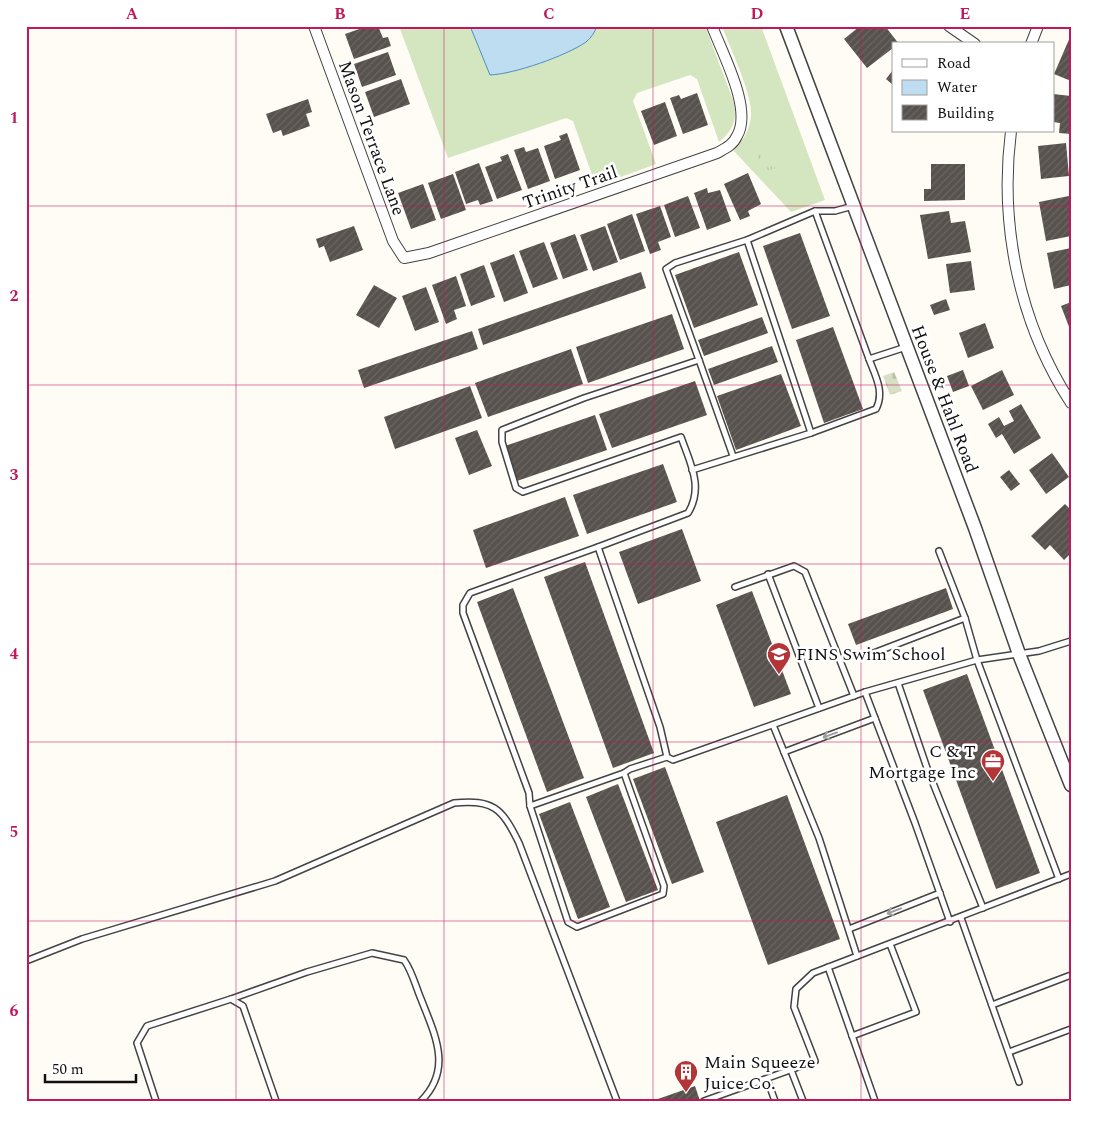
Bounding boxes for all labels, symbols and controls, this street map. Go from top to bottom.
text: A [126,2,139,26]
text: B [334,2,346,26]
text: C [543,2,555,26]
text: D [751,2,764,26]
text: E [960,2,970,26]
legend [892,42,1054,132]
text: Road [937,52,971,75]
street label: Mason Terrace Lane [331,57,412,219]
text: Water [937,76,977,99]
text: Building [937,102,994,125]
text: 1 [10,106,18,130]
street label: Trinity Trail [519,159,621,216]
text: 2 [10,284,19,308]
street label: House & Hahl Road [904,321,985,477]
text: 3 [10,463,19,487]
school or university icon: FINS Swim School [766,641,792,675]
place label: FINS Swim School [796,641,945,668]
text: 4 [10,642,19,666]
one-way arrow [822,731,838,740]
place label: C & T Mortgage Inc [868,738,976,786]
office icon: C & T Mortgage Inc [980,748,1006,782]
text: 5 [10,820,18,844]
one-way arrow [887,907,903,916]
text: 6 [10,999,19,1023]
place label: Main Squeeze Juice Co. [704,1049,815,1097]
scale bar [45,1052,136,1084]
text: 50 m [52,1058,84,1081]
building icon: Main Squeeze Juice Co. [673,1059,699,1093]

